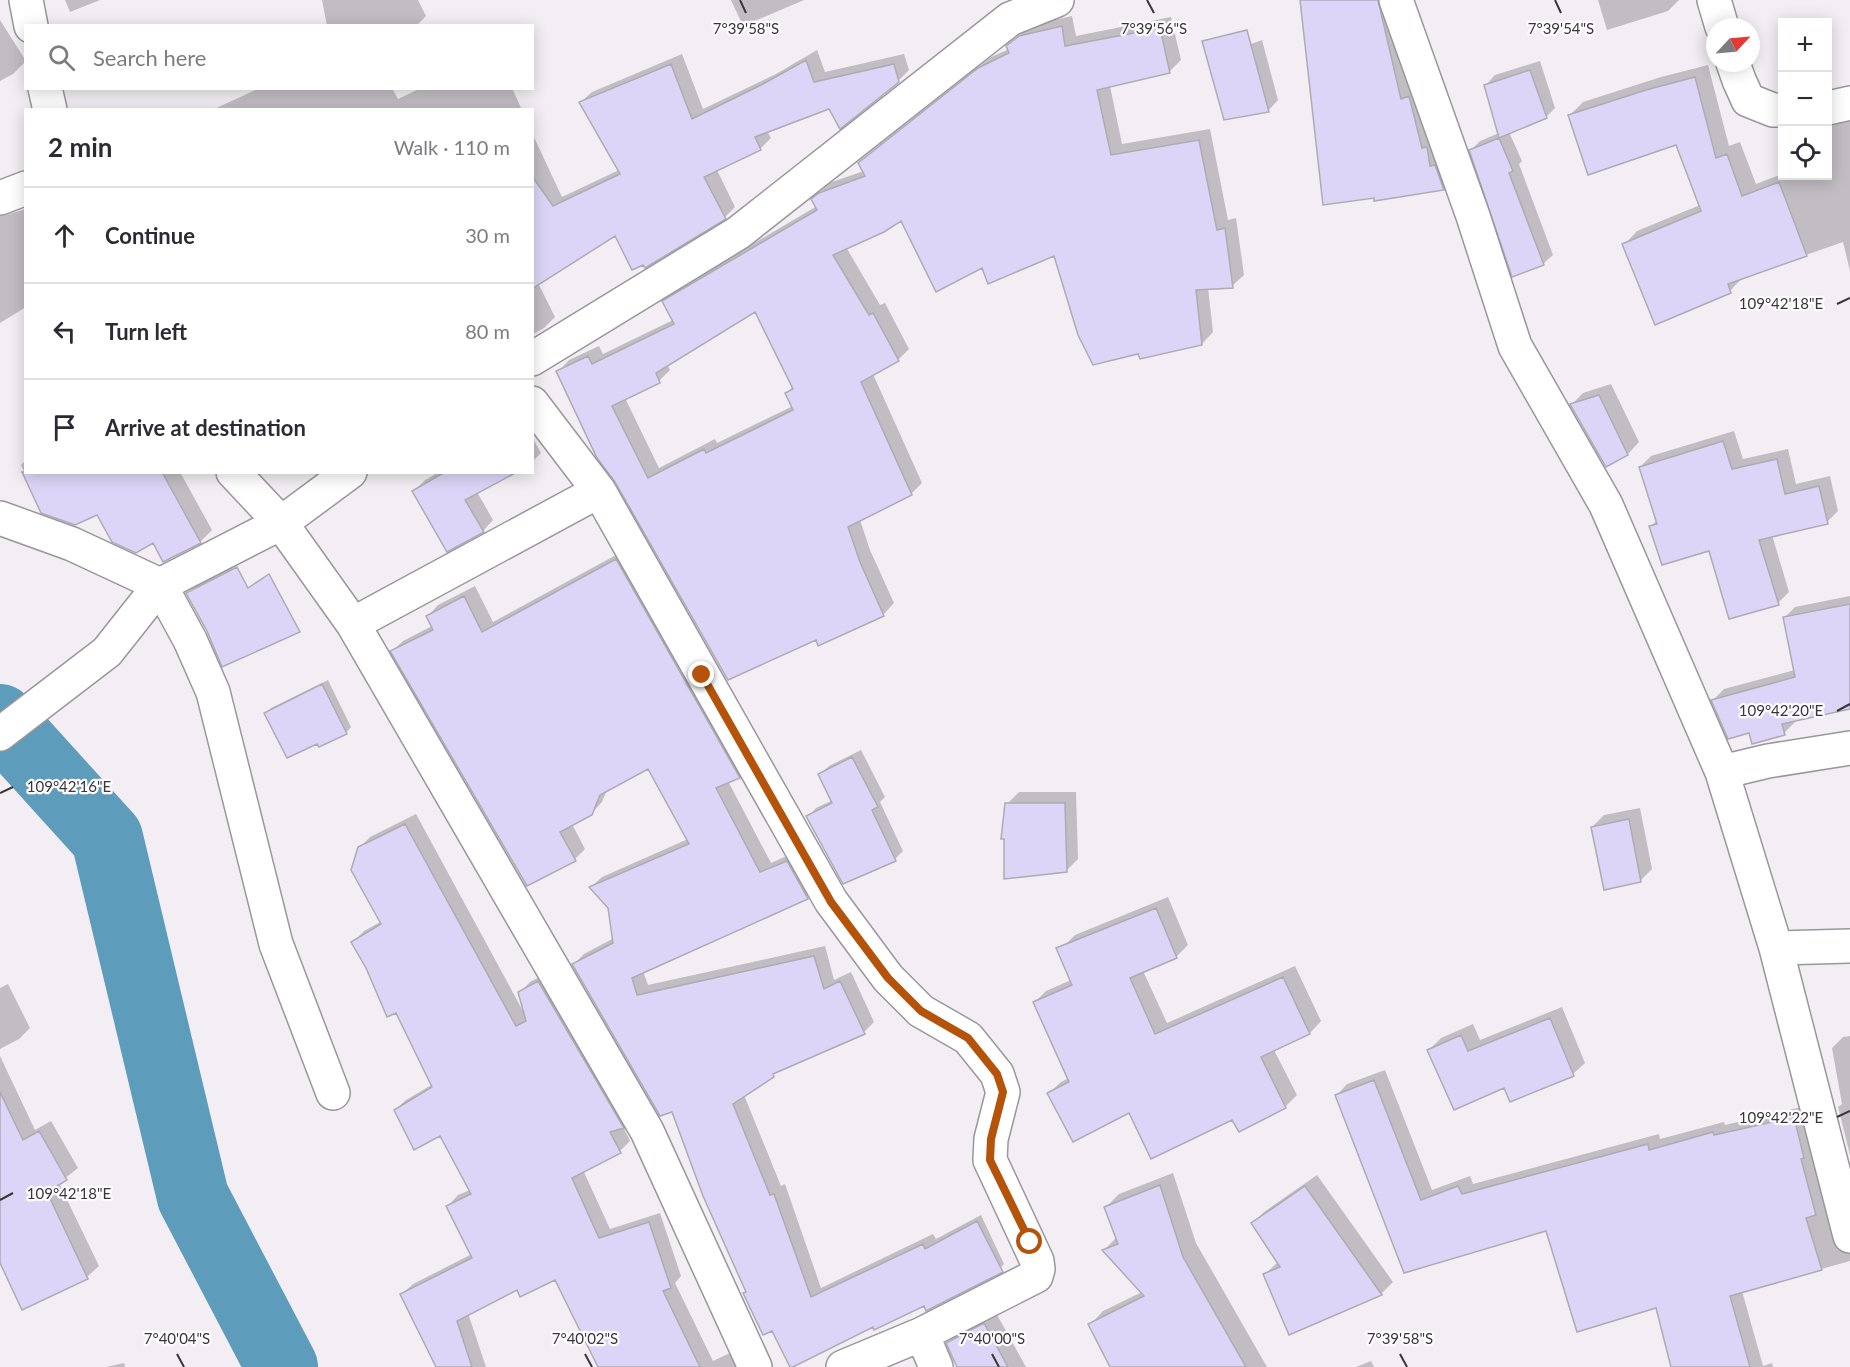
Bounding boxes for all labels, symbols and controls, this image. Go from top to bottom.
north arrow [1706,18,1760,72]
map controls [1778,18,1832,180]
button: + [1778,18,1832,72]
text: 7°39'58"S [713,19,779,37]
text: 7°39'56"S [1121,19,1187,37]
text: 7°39'54"S [1528,19,1594,37]
search box [24,24,534,90]
icon: search [45,41,78,74]
text: Search here [93,44,206,71]
button: − [1778,72,1832,126]
button: locate [1778,126,1832,180]
text: 2 min [48,131,112,163]
text: Walk · 110 m [394,135,510,159]
icon: ahead [48,219,81,252]
text: Continue [105,222,195,249]
text: 30 m [465,223,510,247]
text: 109°42'18"E [1739,294,1823,312]
icon: left [48,315,81,348]
text: Turn left [105,318,187,345]
text: 80 m [465,319,510,343]
icon: arrive [48,411,81,444]
text: Arrive at destination [105,414,306,441]
route end [688,661,714,687]
text: 109°42'20"E [1739,701,1823,719]
text: 109°42'16"E [27,777,111,795]
text: 109°42'22"E [1739,1108,1823,1126]
text: 109°42'18"E [27,1184,111,1202]
route start [1016,1228,1042,1254]
text: 7°40'04"S [144,1329,210,1347]
text: 7°40'02"S [552,1329,618,1347]
text: 7°40'00"S [959,1329,1025,1347]
text: 7°39'58"S [1367,1329,1433,1347]

